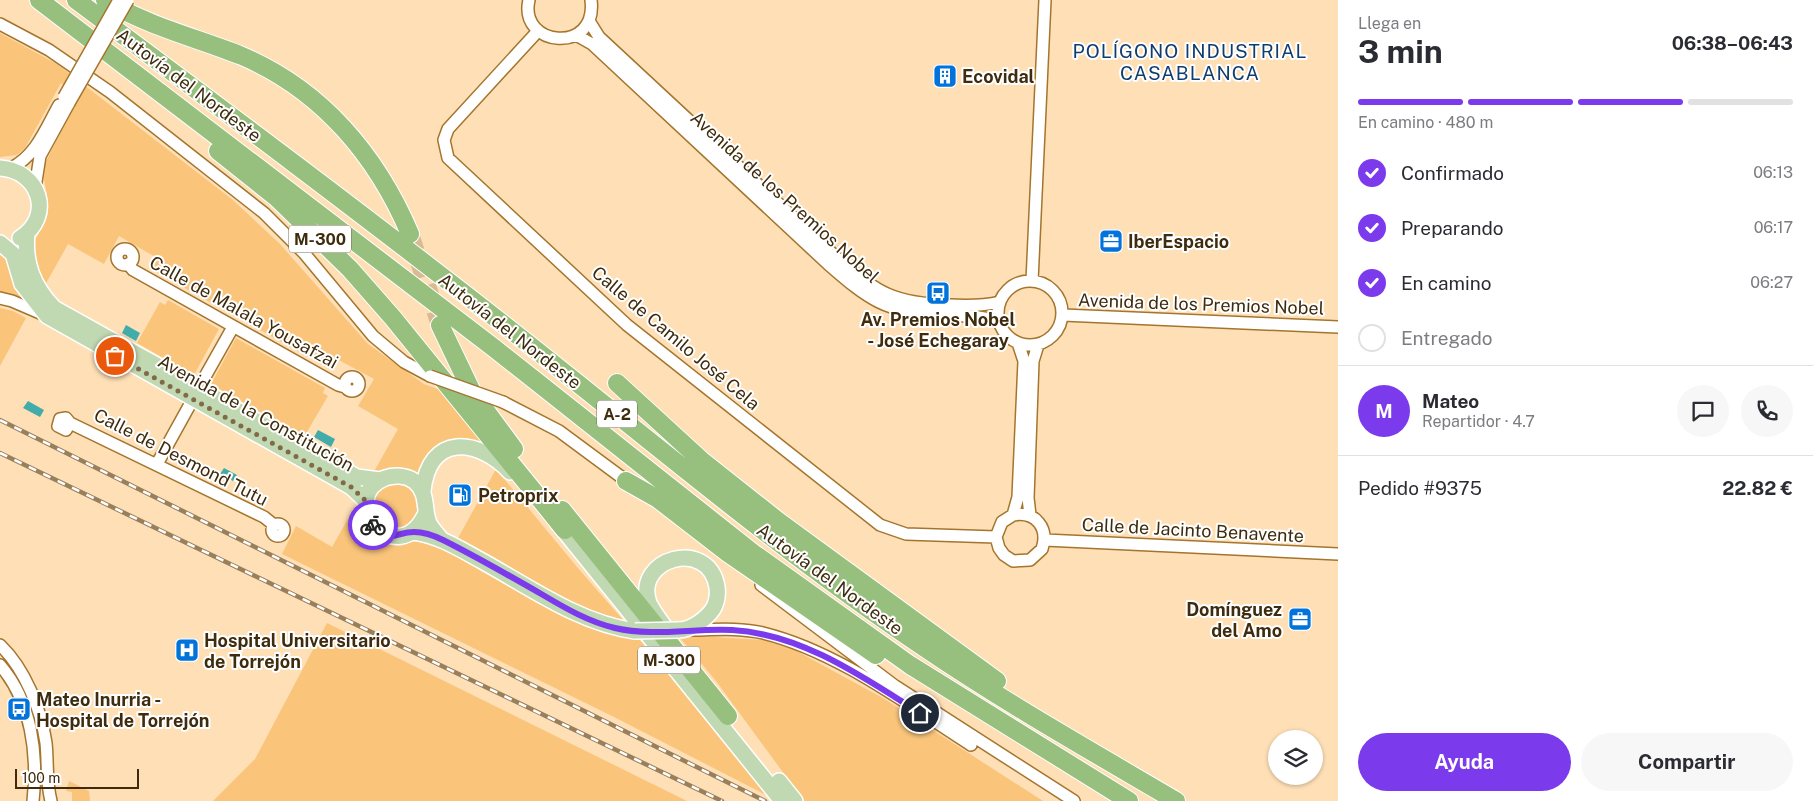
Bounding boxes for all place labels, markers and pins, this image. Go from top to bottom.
building icon: Ecovidal [932,63,958,89]
place label: Ecovidal [962,66,1035,87]
office icon: IberEspacio [1098,228,1124,254]
place label: IberEspacio [1128,231,1229,252]
bus stop icon: Av. Premios Nobel - José Echegaray [925,280,951,306]
place label: Av. Premios Nobel - José Echegaray [861,309,1015,351]
pin [94,335,136,377]
fuel station icon: Petroprix [447,482,473,508]
place label: Petroprix [478,485,559,506]
place label: Domínguez del Amo [1186,599,1282,641]
office icon: Domínguez del Amo [1287,606,1313,632]
place label: Hospital Universitario de Torrejón [204,630,391,672]
hospital icon: Hospital Universitario de Torrejón [174,637,200,663]
place label: Mateo Inurria - Hospital de Torrejón [36,689,210,731]
pin [899,692,941,734]
bus stop icon: Mateo Inurria - Hospital de Torrejón [6,696,32,722]

